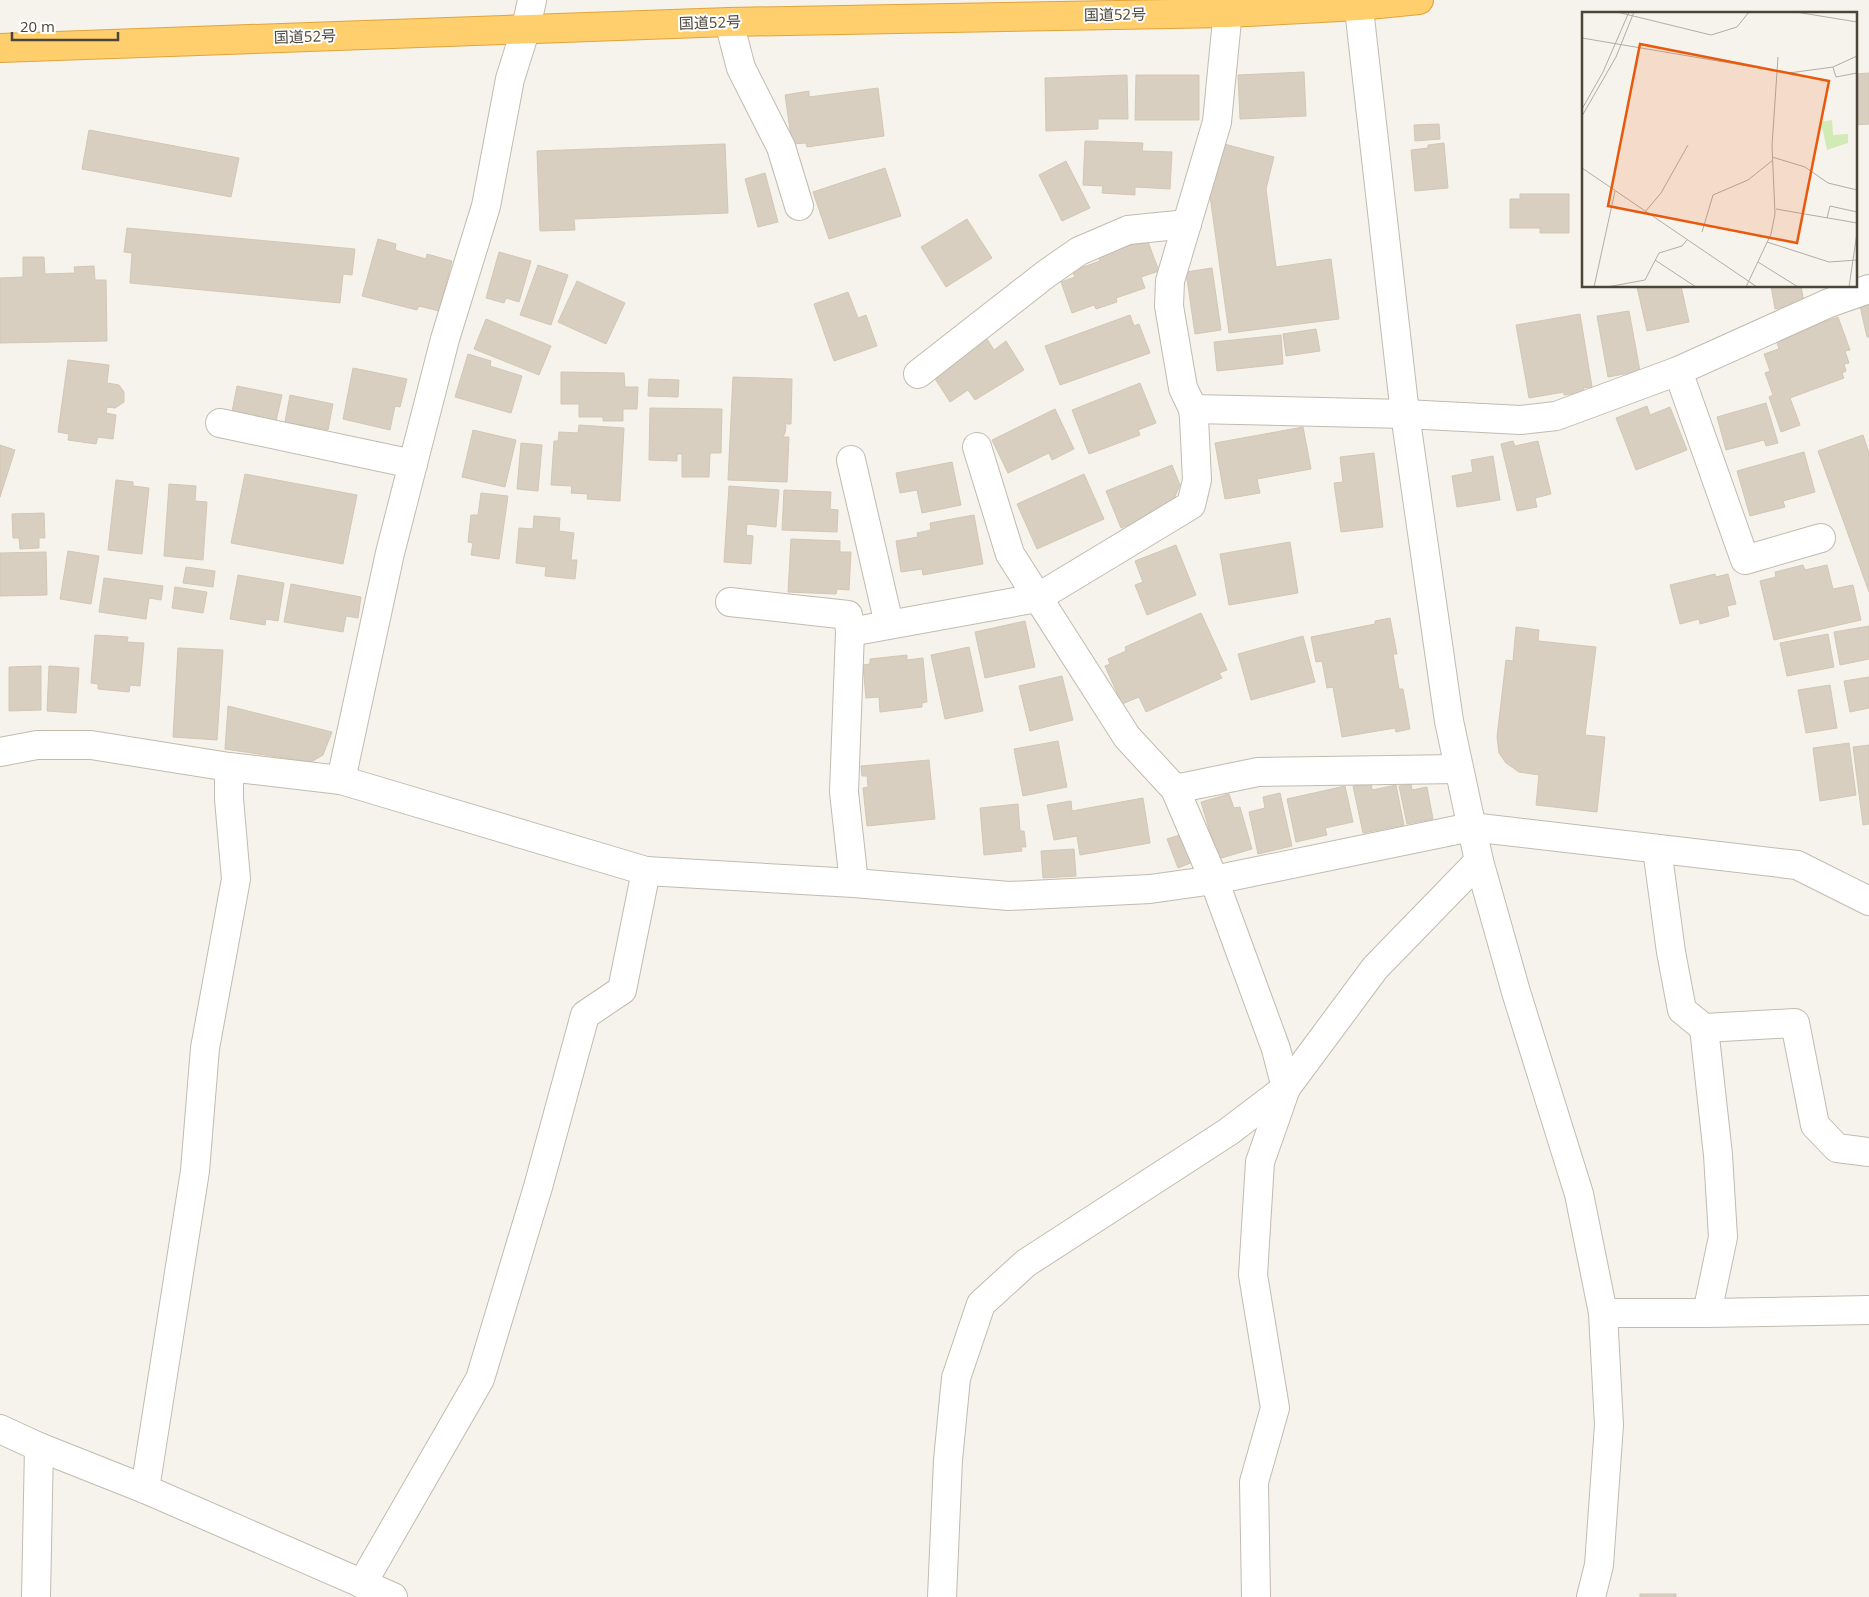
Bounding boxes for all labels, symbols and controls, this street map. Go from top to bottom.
street label: 国道52号 [1084,3,1146,25]
scale bar [12,10,119,42]
street label: 国道52号 [679,11,741,33]
inset map [1582,12,1856,288]
text: 20 m [20,16,55,36]
street label: 国道52号 [274,25,336,47]

